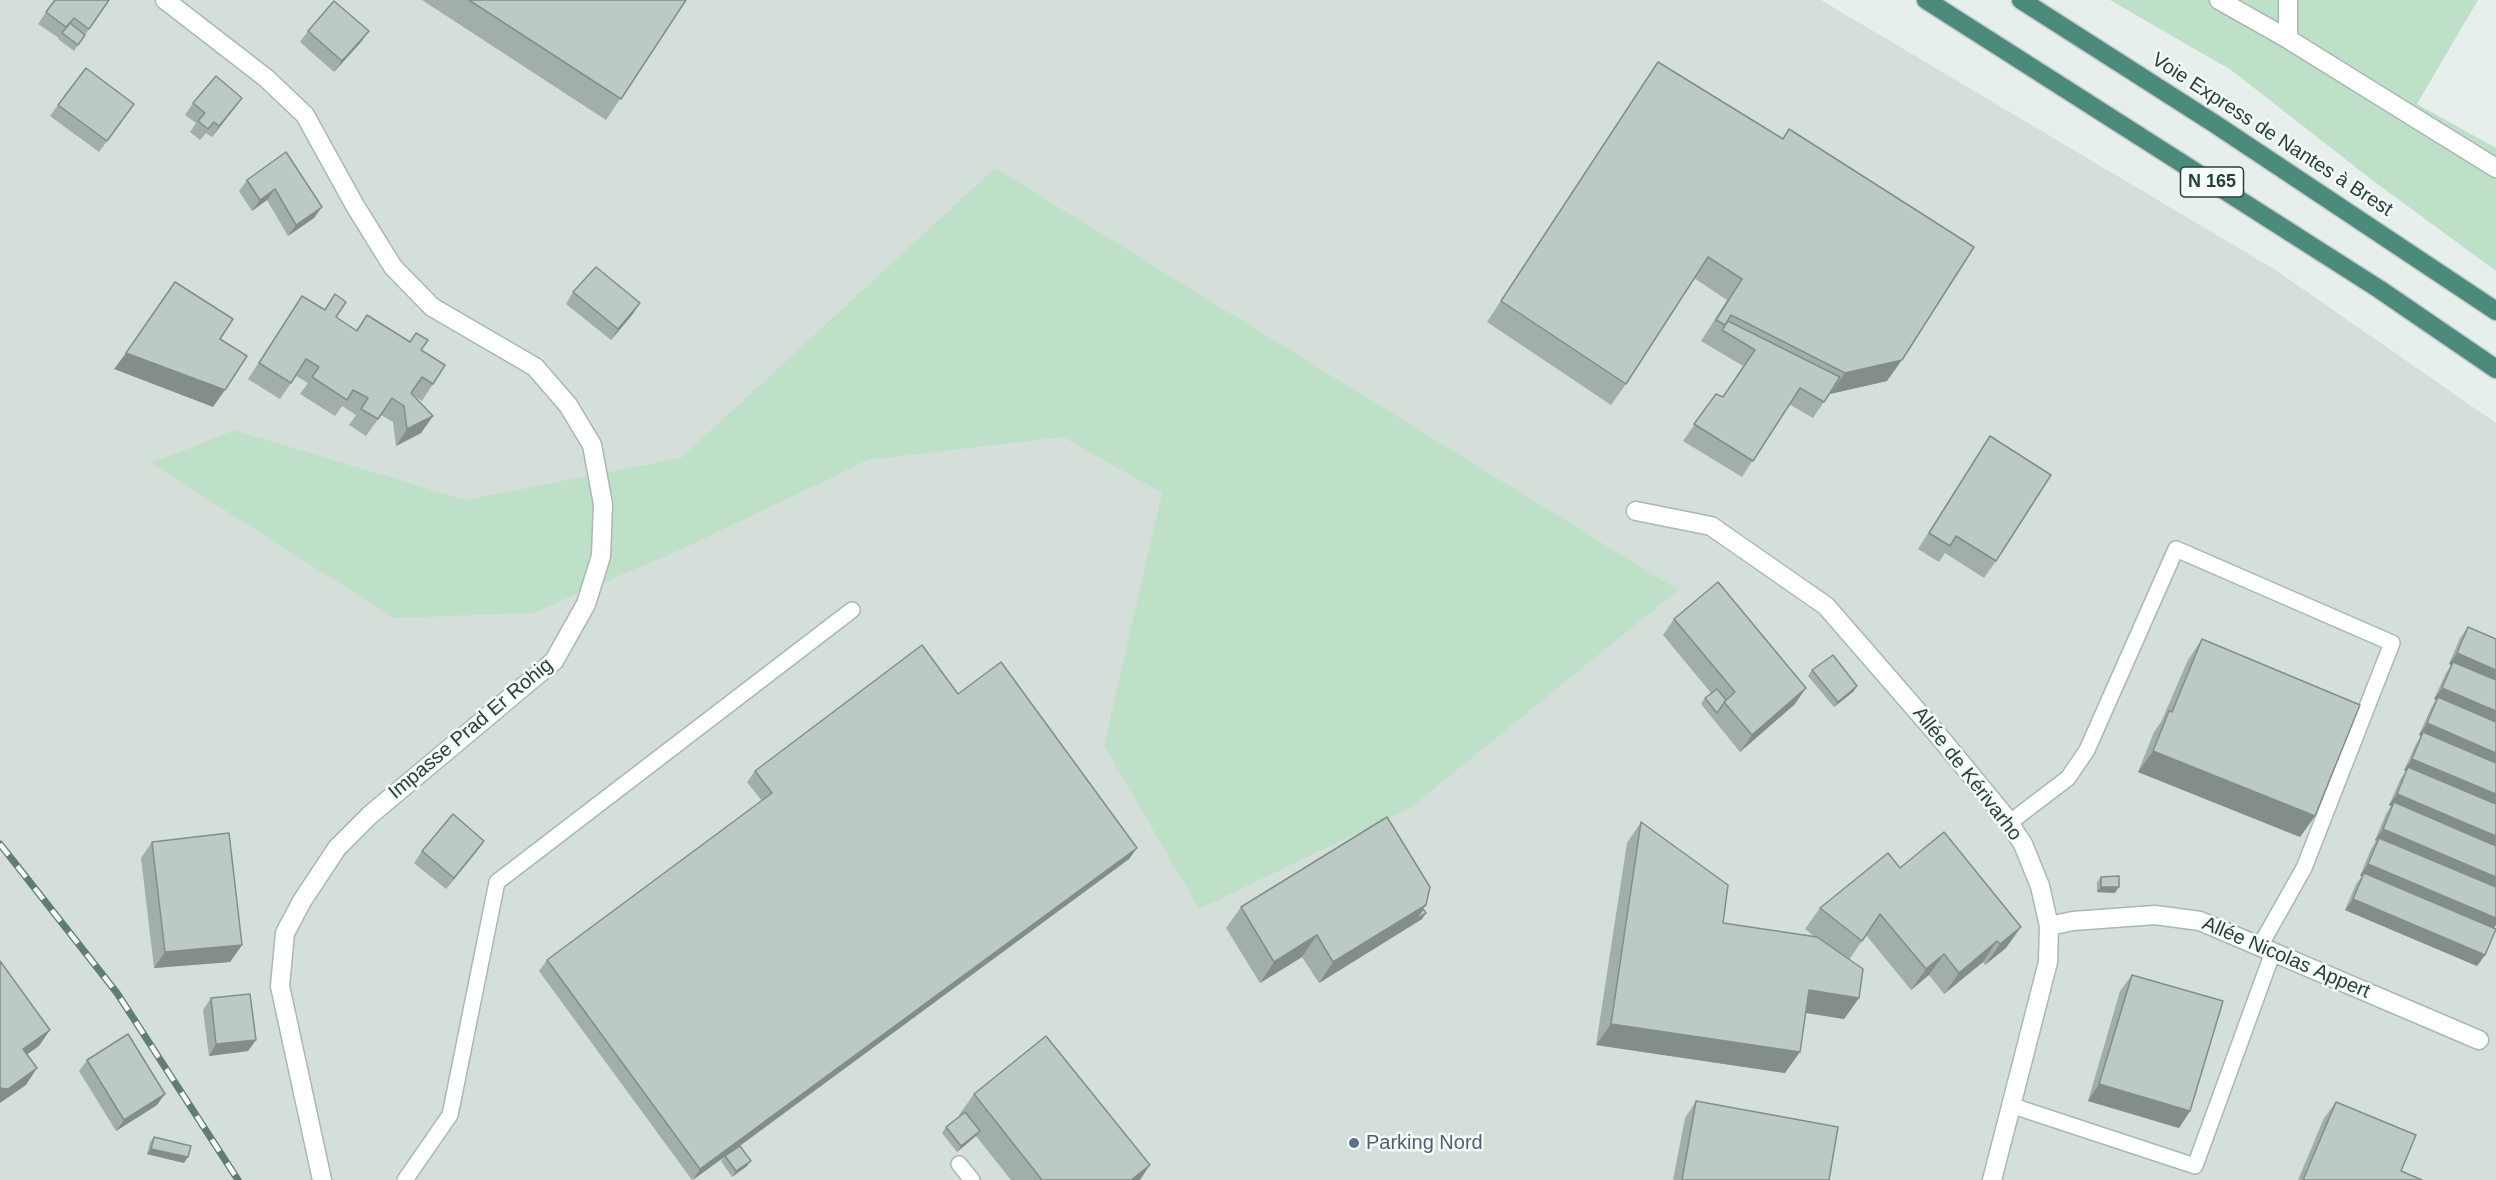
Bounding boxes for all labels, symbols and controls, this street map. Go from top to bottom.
street label: Voie Express de Nantes à Brest [2147,48,2397,222]
road number: N 165 [2180,167,2244,197]
street label: Impasse Prad Er Rohig [384,653,558,805]
street label: Allée de Kérivarho [1907,702,2027,846]
street label: Allée Nicolas Appert [2198,912,2374,1004]
place label: Parking Nord [1366,1131,1483,1155]
marker: Parking Nord [1347,1136,1361,1150]

